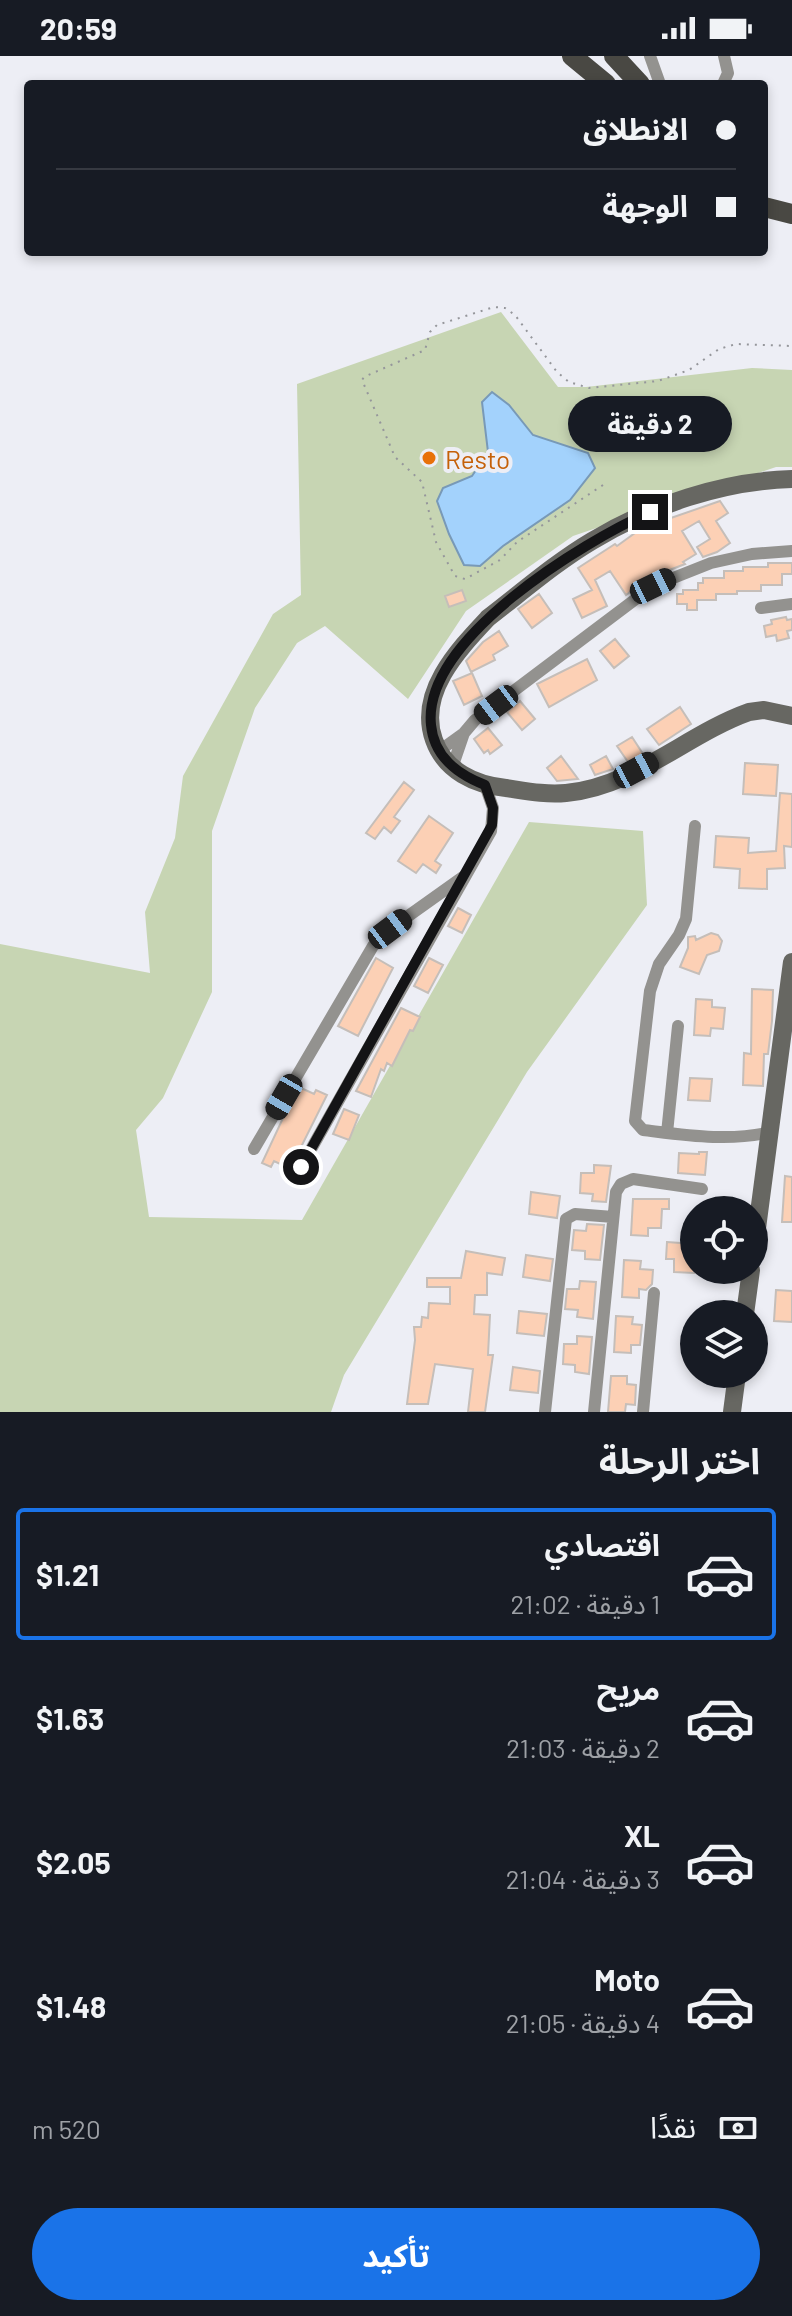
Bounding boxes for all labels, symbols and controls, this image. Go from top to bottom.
text: 20:59 [40,10,117,46]
text: الانطلاق [583,110,688,146]
text: الوجهة [603,187,688,223]
callout: 2 دقيقة [568,396,732,452]
text: 2 دقيقة [607,408,693,439]
place label: Resto [445,443,510,474]
marker: Resto [420,449,438,467]
route end [632,494,668,530]
car [626,565,680,607]
car [470,681,522,729]
car [609,748,663,792]
car [364,905,416,953]
car [262,1070,306,1124]
route start [283,1149,319,1185]
map controls [680,1196,768,1388]
button: locate [680,1196,768,1284]
button: layers [680,1300,768,1388]
text: اختر الرحلة [599,1438,760,1481]
text: اقتصادي [545,1526,660,1562]
icon: car [684,1538,756,1610]
text: $1.21 [36,1556,99,1592]
text: 1 دقيقة · 21:02 [510,1588,660,1619]
text: مريح [597,1670,660,1706]
icon: car [684,1682,756,1754]
text: $1.63 [36,1700,104,1736]
text: 2 دقيقة · 21:03 [506,1732,660,1763]
text: XL [624,1817,660,1853]
icon: car [684,1826,756,1898]
text: $2.05 [36,1844,111,1880]
text: 3 دقيقة · 21:04 [506,1863,660,1894]
text: Moto [594,1961,660,1997]
icon: car [684,1970,756,2042]
text: $1.48 [36,1988,106,2024]
text: 4 دقيقة · 21:05 [506,2007,660,2038]
icon: cash [716,2106,760,2150]
text: نقدًا [650,2108,696,2144]
text: 520 m [32,2113,101,2144]
button: تأكيد [32,2208,760,2300]

